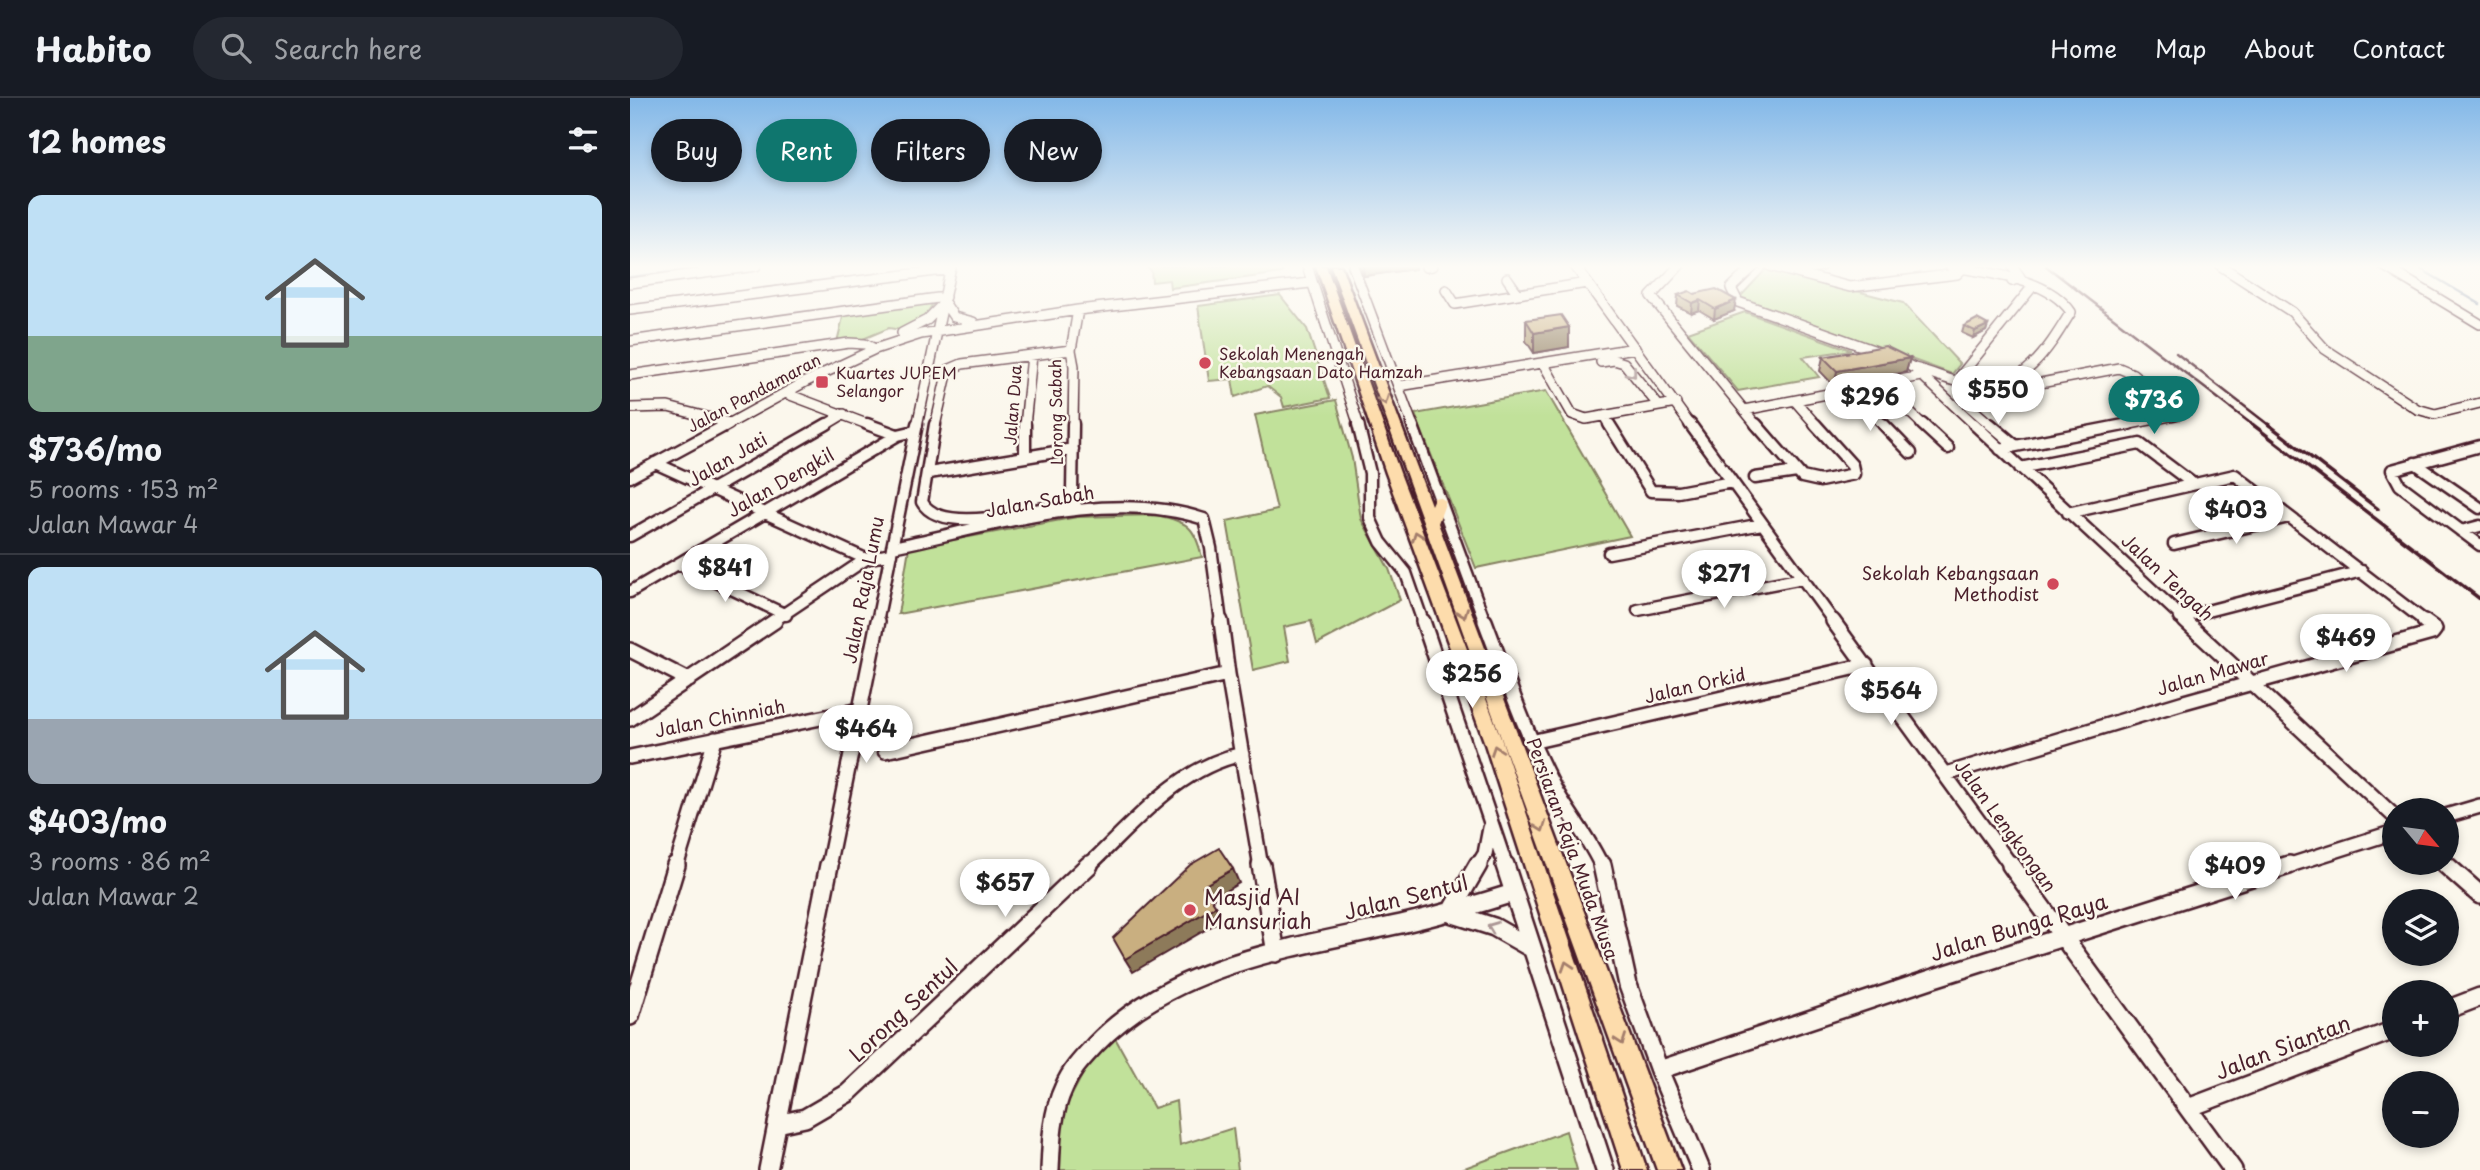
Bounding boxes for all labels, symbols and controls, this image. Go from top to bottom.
search box [193,17,683,80]
text: Habito [35,23,151,73]
icon: search [217,29,255,67]
text: Search here [273,29,422,68]
text: Home [2050,30,2117,66]
text: Map [2155,30,2206,66]
text: About [2244,30,2314,66]
text: Contact [2352,30,2445,66]
text: 12 homes [28,118,166,163]
chip: Buy [651,119,742,182]
chip: Rent [756,119,857,182]
chip: Filters [871,119,990,182]
chip: New [1004,119,1102,182]
icon: filters [564,121,602,159]
icon: home [252,240,378,366]
place label: Sekolah Menengah Kebangsaan Dato Hamzah [1219,341,1423,383]
street label: Jalan Pandamaran [682,347,825,438]
marker: Sekolah Menengah Kebangsaan Dato Hamzah [1197,355,1213,371]
street label: Lorong Sabah [1042,359,1068,465]
place label: Kuartes JUPEM Selangor [836,360,957,402]
street label: Jalan Dua [997,364,1027,446]
one-way arrow [1624,366,1637,378]
pin: $550 [1957,366,2039,426]
text: $550 [1968,371,2028,406]
marker: Kuartes JUPEM Selangor [814,374,830,390]
pin: $296 [1829,374,1911,433]
pin: $736 [2113,376,2195,436]
text: $296 [1840,378,1900,413]
text: $736 [2124,381,2184,416]
one-way arrow [1376,393,1390,405]
street label: Jalan Jati [682,425,772,492]
text: $736/mo [28,426,162,471]
street label: Jalan Dengkil [722,440,839,523]
text: 5 rooms · 153 m² [28,471,219,506]
street label: Jalan Sabah [983,478,1096,523]
pin: $403 [2195,486,2277,546]
text: $403 [2205,491,2267,526]
text: Jalan Mawar 4 [28,506,198,541]
street label: Jalan Raja Lumu [835,514,890,666]
street label: Jalan Tengah [2116,527,2220,627]
one-way arrow [1411,531,1425,543]
pin: $841 [684,545,766,604]
text: $841 [698,549,752,584]
pin: $271 [1683,550,1765,610]
text: $271 [1698,555,1751,590]
place label: Sekolah Kebangsaan Methodist [1862,559,2039,607]
marker: Sekolah Kebangsaan Methodist [2045,576,2061,592]
one-way arrow [1455,607,1469,619]
icon: home [252,612,378,738]
pin: $469 [2305,614,2387,674]
text: $469 [2316,619,2376,654]
street label: Jalan Mawar [2154,644,2272,701]
pin: $256 [1431,650,1513,710]
text: $256 [1442,655,1502,690]
street label: Jalan Orkid [1641,660,1748,709]
pin: $564 [1850,668,1932,727]
text: $564 [1860,672,1922,707]
street label: Jalan Chinniah [652,692,787,743]
pin: $464 [825,706,907,765]
text: $464 [835,710,897,745]
street label: Persiaran Raja Muda Musa [1521,734,1627,964]
one-way arrow [1490,744,1504,756]
street label: Jalan Lengkongan [1949,753,2064,897]
text: $403/mo [28,798,167,843]
north arrow [2382,798,2459,875]
map controls [2382,798,2459,1148]
one-way arrow [1533,820,1547,832]
pin: $409 [2194,842,2276,902]
text: 3 rooms · 86 m² [28,843,211,878]
text: $409 [2204,847,2266,882]
pin: $657 [964,860,1046,919]
text: $657 [976,864,1034,899]
street label: Jalan Sentul [1340,865,1471,927]
text: Jalan Mawar 2 [28,878,199,913]
place label: Masjid Al Mansuriah [1204,880,1312,936]
street label: Jalan Bunga Raya [1926,884,2112,968]
button: layers [2382,889,2459,966]
marker: Masjid Al Mansuriah [1182,902,1198,918]
one-way arrow [1487,922,1499,936]
street label: Lorong Sentul [841,951,964,1069]
one-way arrow [1561,960,1576,972]
button: + [2382,980,2459,1057]
street label: Jalan Siantan [2210,1006,2355,1087]
one-way arrow [1612,1033,1626,1045]
button: − [2382,1071,2459,1148]

